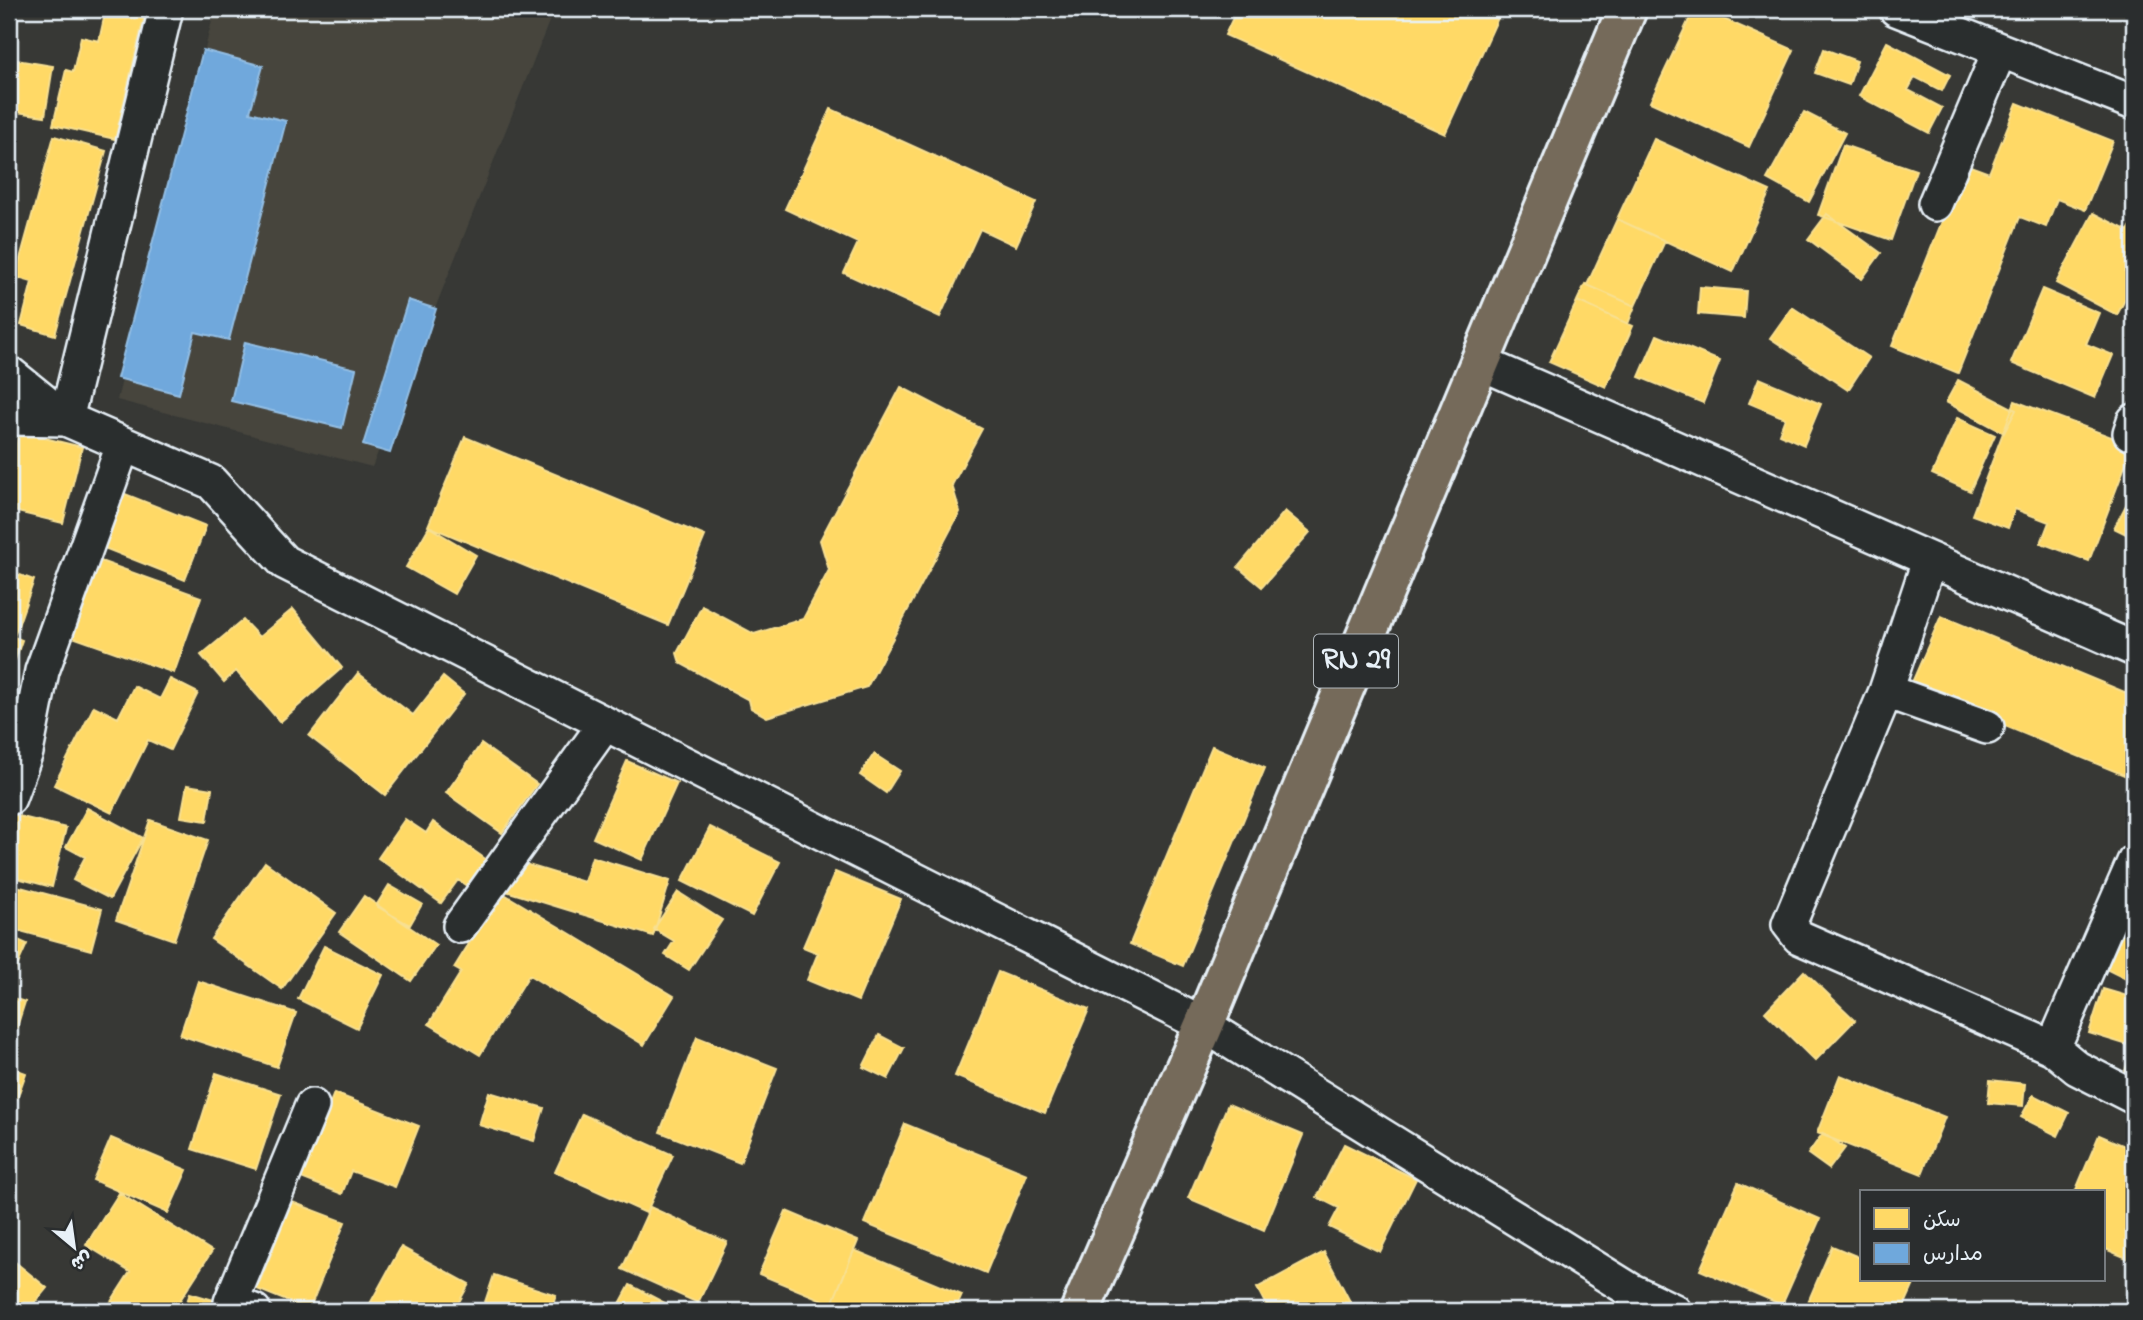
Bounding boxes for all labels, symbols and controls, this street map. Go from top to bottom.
road number: RN 29 [1314,634,1398,688]
legend [1860,1190,2104,1282]
text: سكن [1923,1206,1961,1236]
north arrow [38,1212,108,1282]
text: مدارس [1923,1240,1983,1270]
text: ش [65,1243,97,1277]

